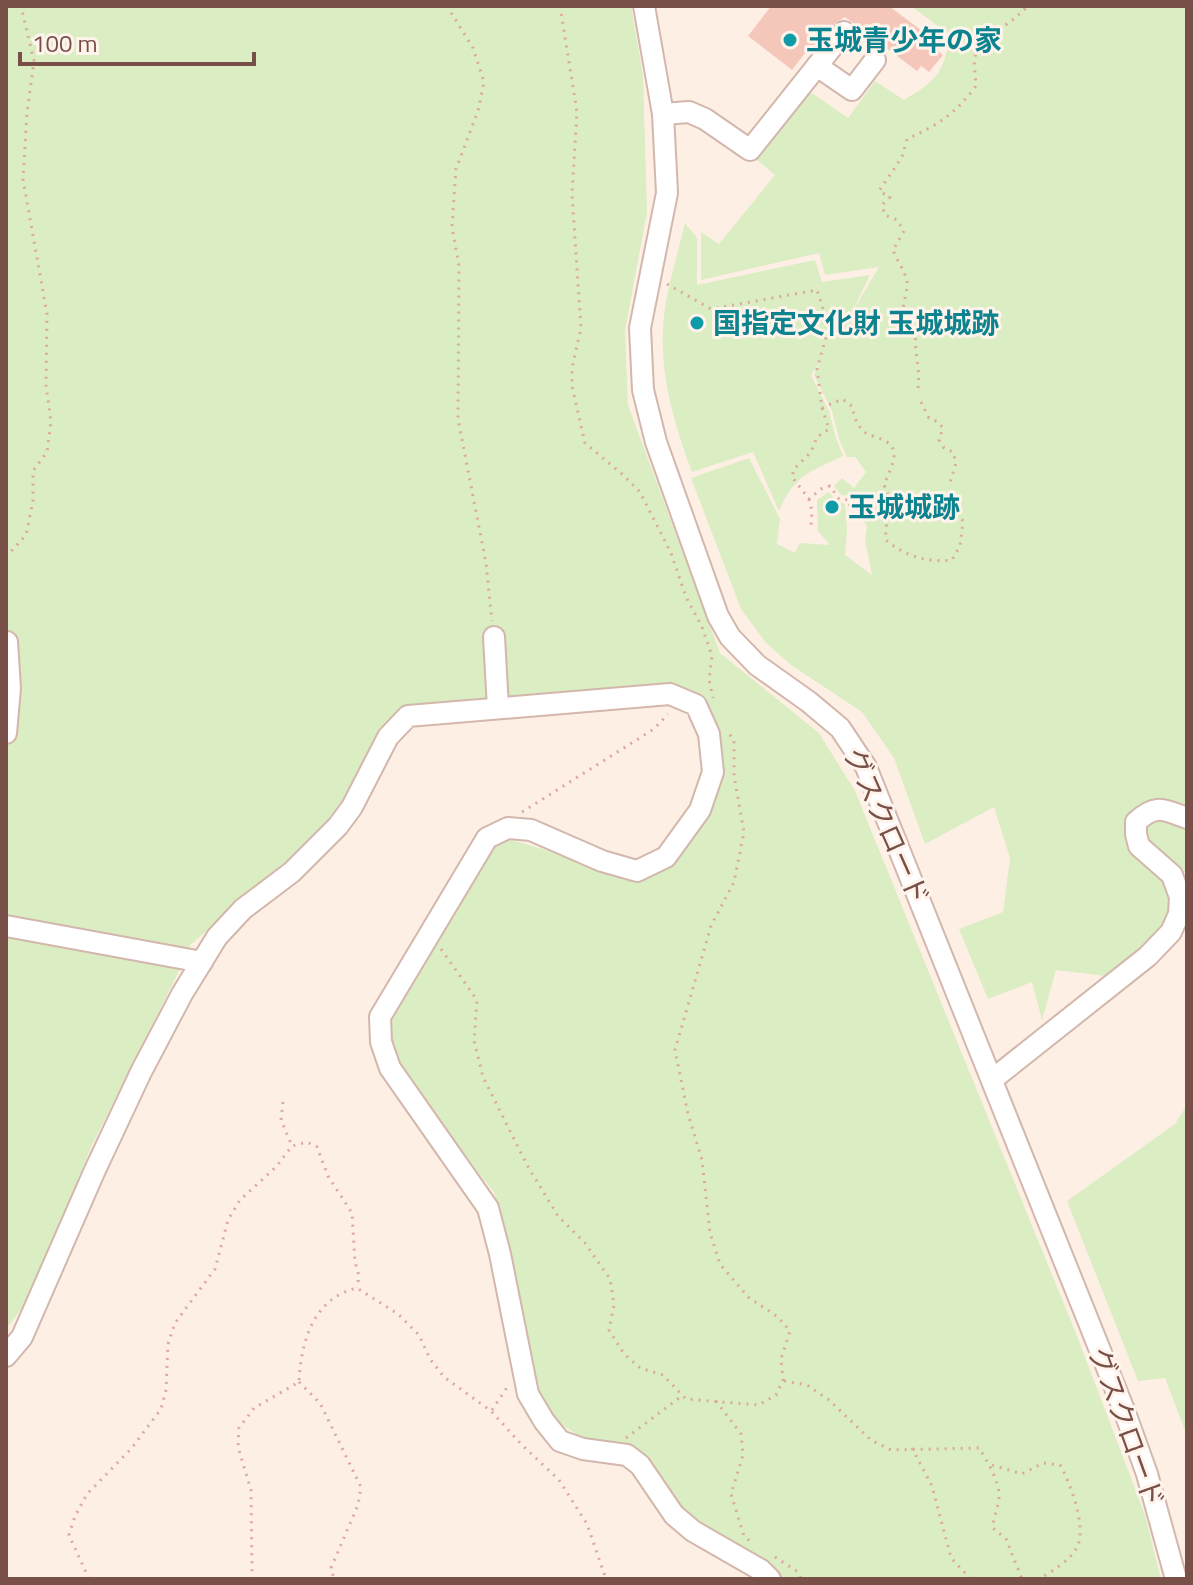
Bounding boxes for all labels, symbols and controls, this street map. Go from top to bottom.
scale bar [20,16,254,66]
place label: 玉城青少年の家 [806,18,1002,61]
text: 100 m [32,25,98,61]
marker: 玉城青少年の家 [781,31,799,49]
place label: 国指定文化財 玉城城跡 [713,301,999,344]
marker: 国指定文化財 玉城城跡 [688,314,706,332]
place label: 玉城城跡 [848,485,960,528]
marker: 玉城城跡 [823,498,841,516]
street label: グスクロード [834,740,941,911]
street label: グスクロード [1079,1341,1176,1513]

